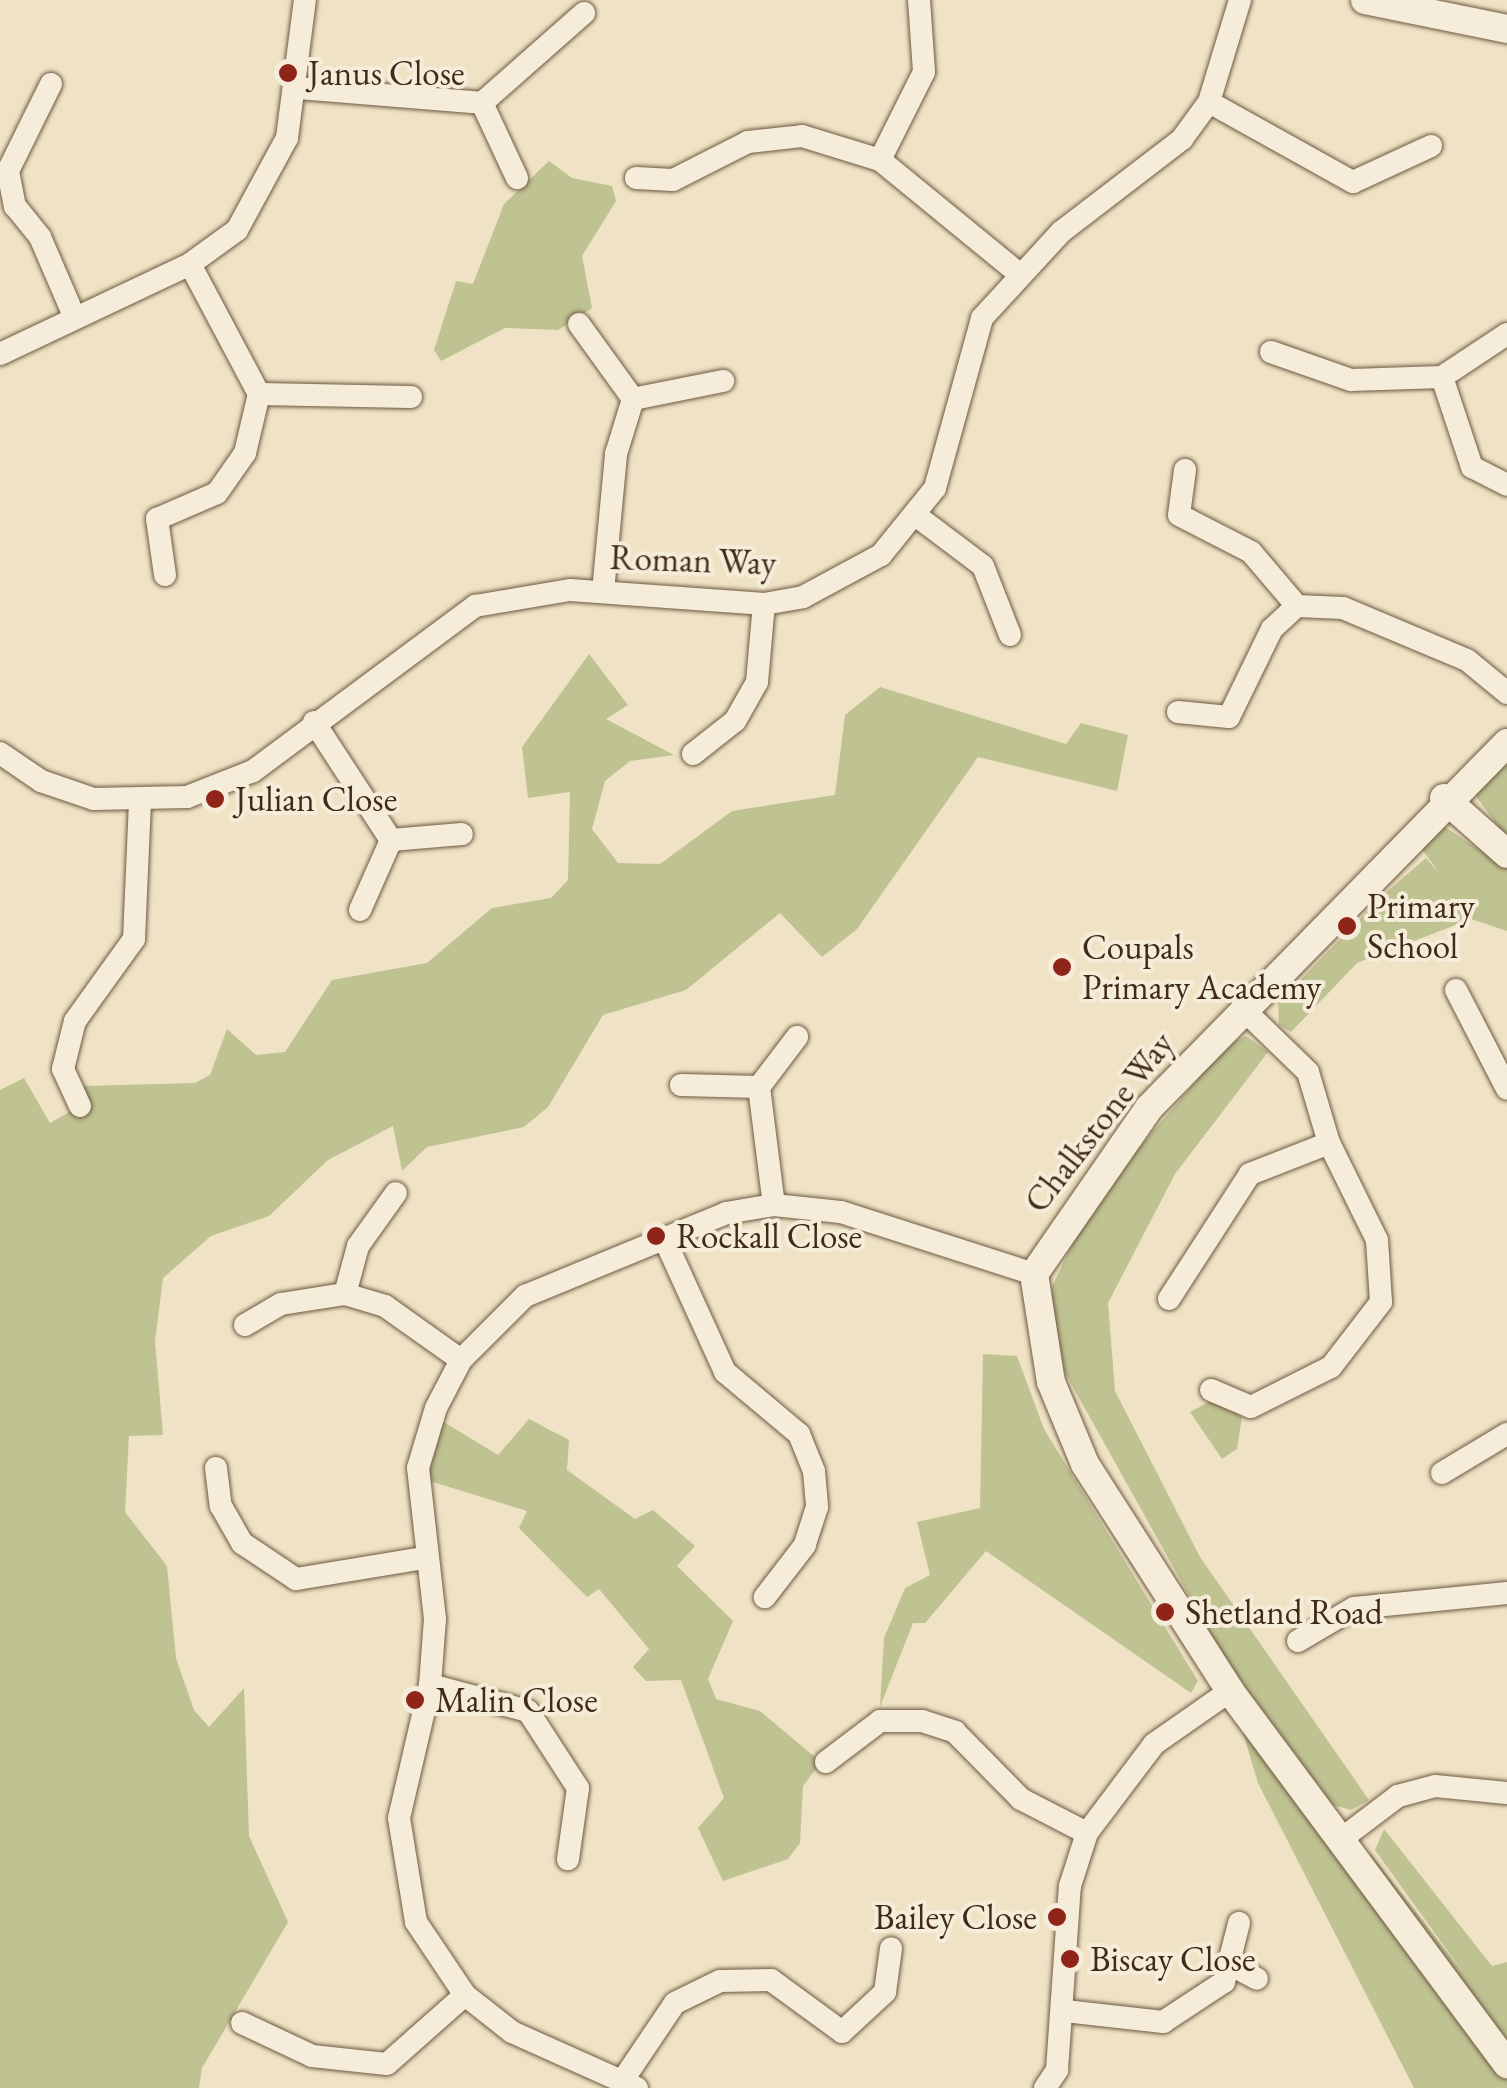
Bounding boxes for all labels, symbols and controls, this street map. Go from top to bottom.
place label: Janus Close [308,52,465,94]
marker: Janus Close [277,62,299,84]
street label: Roman Way [609,536,777,584]
place label: Julian Close [235,778,397,820]
marker: Julian Close [204,788,226,810]
place label: Primary School [1367,885,1475,967]
marker: Primary School [1336,915,1358,937]
place label: Coupals Primary Academy [1082,926,1321,1008]
marker: Coupals Primary Academy [1051,956,1073,978]
street label: Chalkstone Way [1015,1023,1183,1221]
place label: Rockall Close [676,1215,862,1257]
marker: Rockall Close [645,1225,667,1247]
place label: Shetland Road [1185,1591,1383,1633]
marker: Shetland Road [1154,1601,1176,1623]
place label: Malin Close [435,1679,598,1721]
marker: Malin Close [404,1689,426,1711]
place label: Bailey Close [874,1896,1037,1938]
marker: Bailey Close [1046,1906,1068,1928]
place label: Biscay Close [1090,1938,1256,1980]
marker: Biscay Close [1059,1948,1081,1970]

